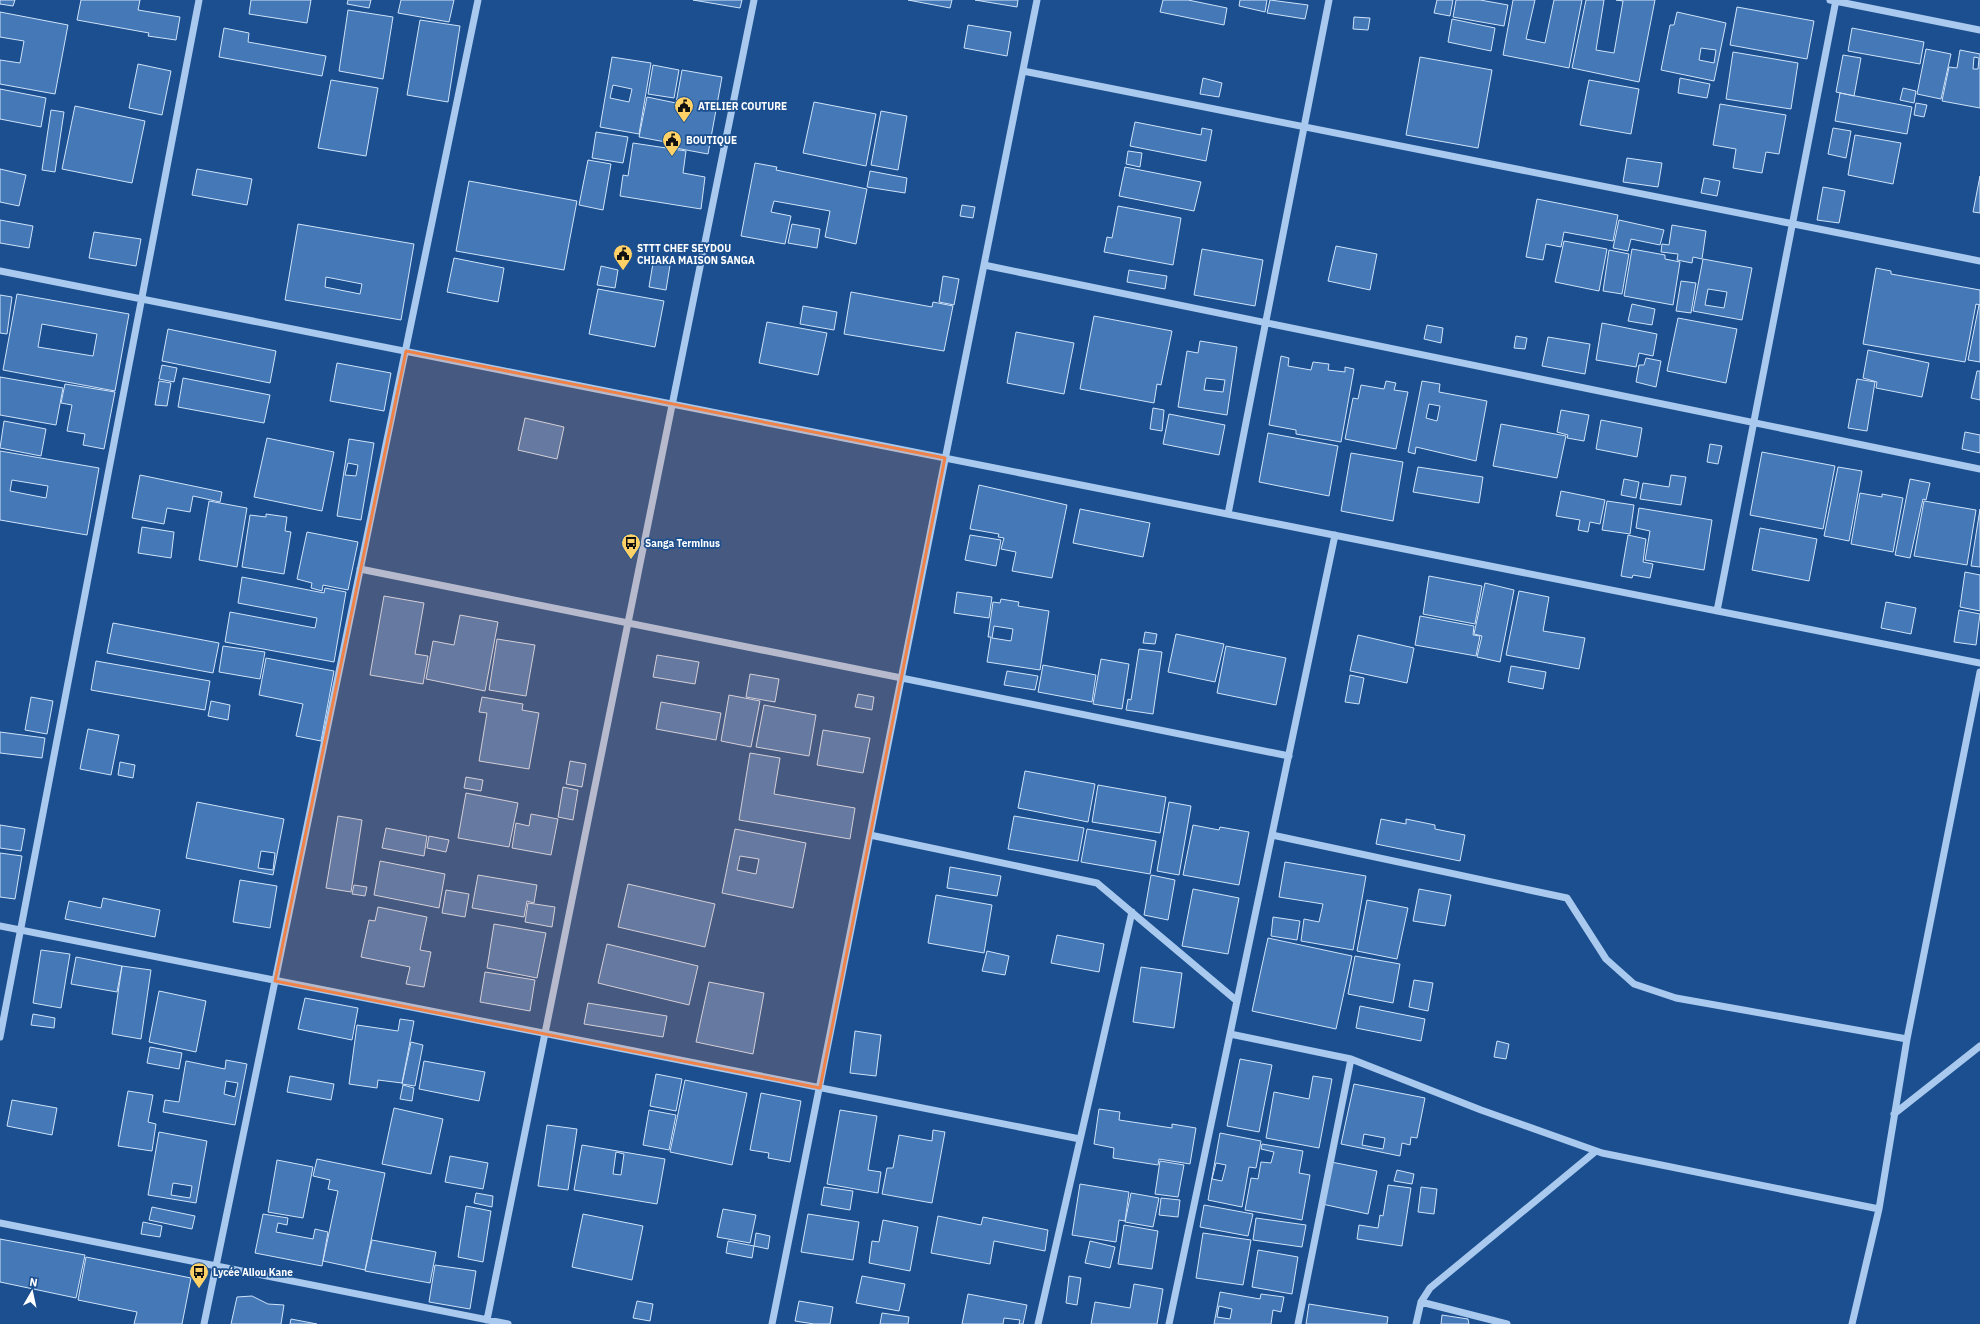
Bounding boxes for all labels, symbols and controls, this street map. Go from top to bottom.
public building icon: ATELIER COUTURE [673,95,695,123]
place label: ATELIER COUTURE [698,100,787,113]
public building icon: BOUTIQUE [661,129,683,157]
place label: BOUTIQUE [686,134,737,147]
place label: STTT CHEF SEYDOU CHIAKA MAISON SANGA [637,242,755,267]
public building icon: STTT CHEF SEYDOU CHIAKA MAISON SANGA [612,243,634,271]
bus stop icon: Sanga Terminus [620,532,642,560]
place label: Sanga Terminus [645,537,720,550]
bus stop icon: Lycée Aliou Kane [188,1261,210,1289]
place label: Lycée Aliou Kane [213,1266,293,1279]
north arrow [12,1272,52,1312]
text: N [29,1275,39,1290]

